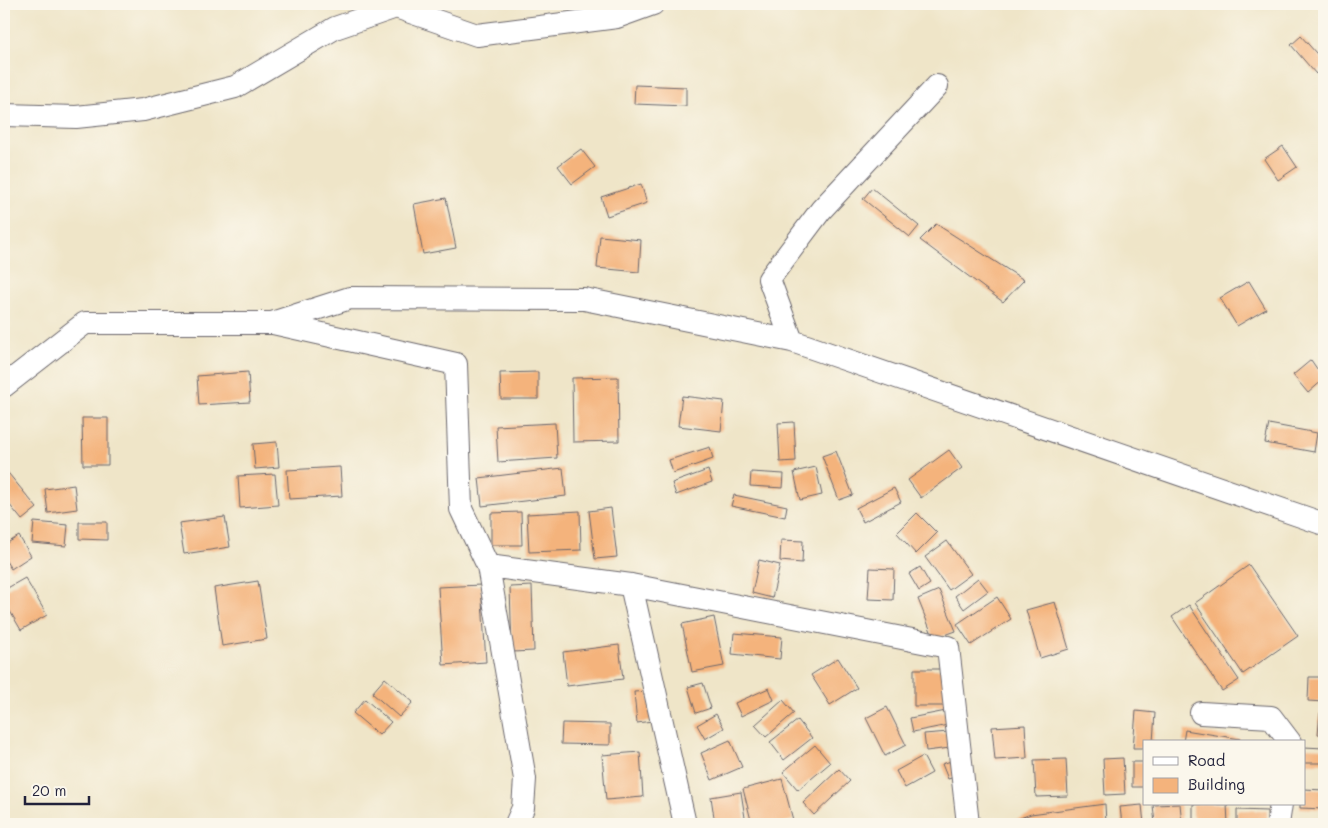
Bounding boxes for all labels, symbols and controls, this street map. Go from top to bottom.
legend [1143,740,1306,806]
text: Road [1188,750,1225,770]
scale bar [25,773,89,805]
text: Building [1188,774,1245,794]
text: 20 m [32,780,66,800]

